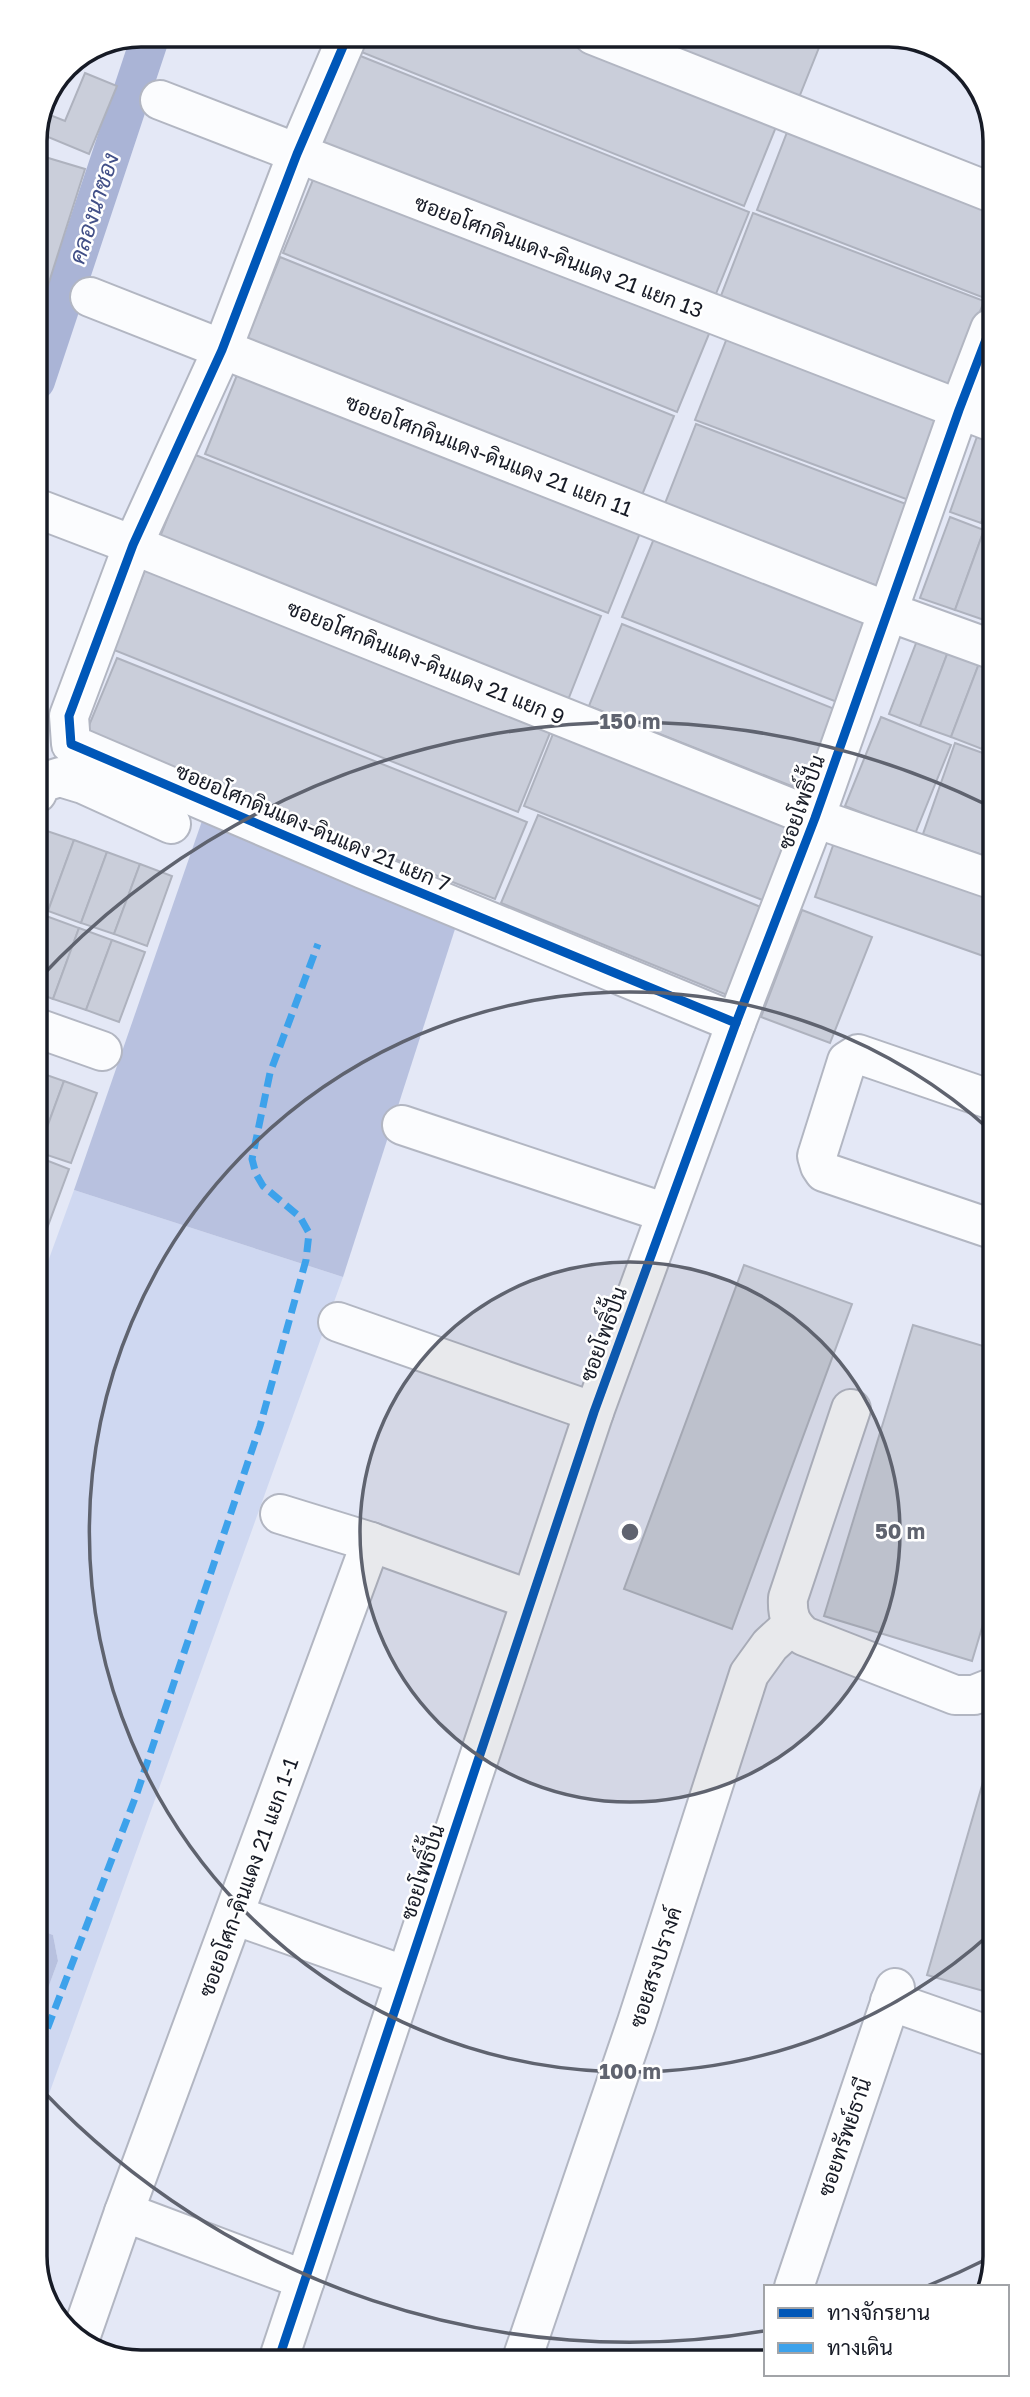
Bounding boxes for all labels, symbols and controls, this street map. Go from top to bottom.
water label: คลองนาซอง [62,149,124,267]
street label: ซอยอโศกดินแดง-ดินแดง 21 แยก 13 [411,189,707,323]
street label: ซอยอโศกดินแดง-ดินแดง 21 แยก 11 [342,388,636,522]
street label: ซอยอโศกดินแดง-ดินแดง 21 แยก 9 [283,594,569,730]
text: 150 m [600,708,660,734]
street label: ซอยโพธิ์ปั้น [766,749,830,853]
street label: ซอยอโศกดินแดง-ดินแดง 21 แยก 7 [172,757,454,897]
street label: ซอยโพธิ์ปั้น [568,1281,632,1385]
text: 50 m [875,1518,925,1544]
centre of rings [618,1520,642,1544]
street label: ซอยอโศก-ดินแดง 21 แยก 1-1 [193,1754,303,2000]
street label: ซอยโพธิ์ปั้น [389,1819,450,1923]
street label: ซอยสรงปรางค์ [623,1903,687,2031]
text: 100 m [599,2058,661,2084]
street label: ซอยทรัพย์ธานี [812,2074,876,2200]
legend [764,2285,1009,2376]
text: ทางจักรยาน [827,2299,930,2325]
text: ทางเดิน [827,2334,893,2360]

